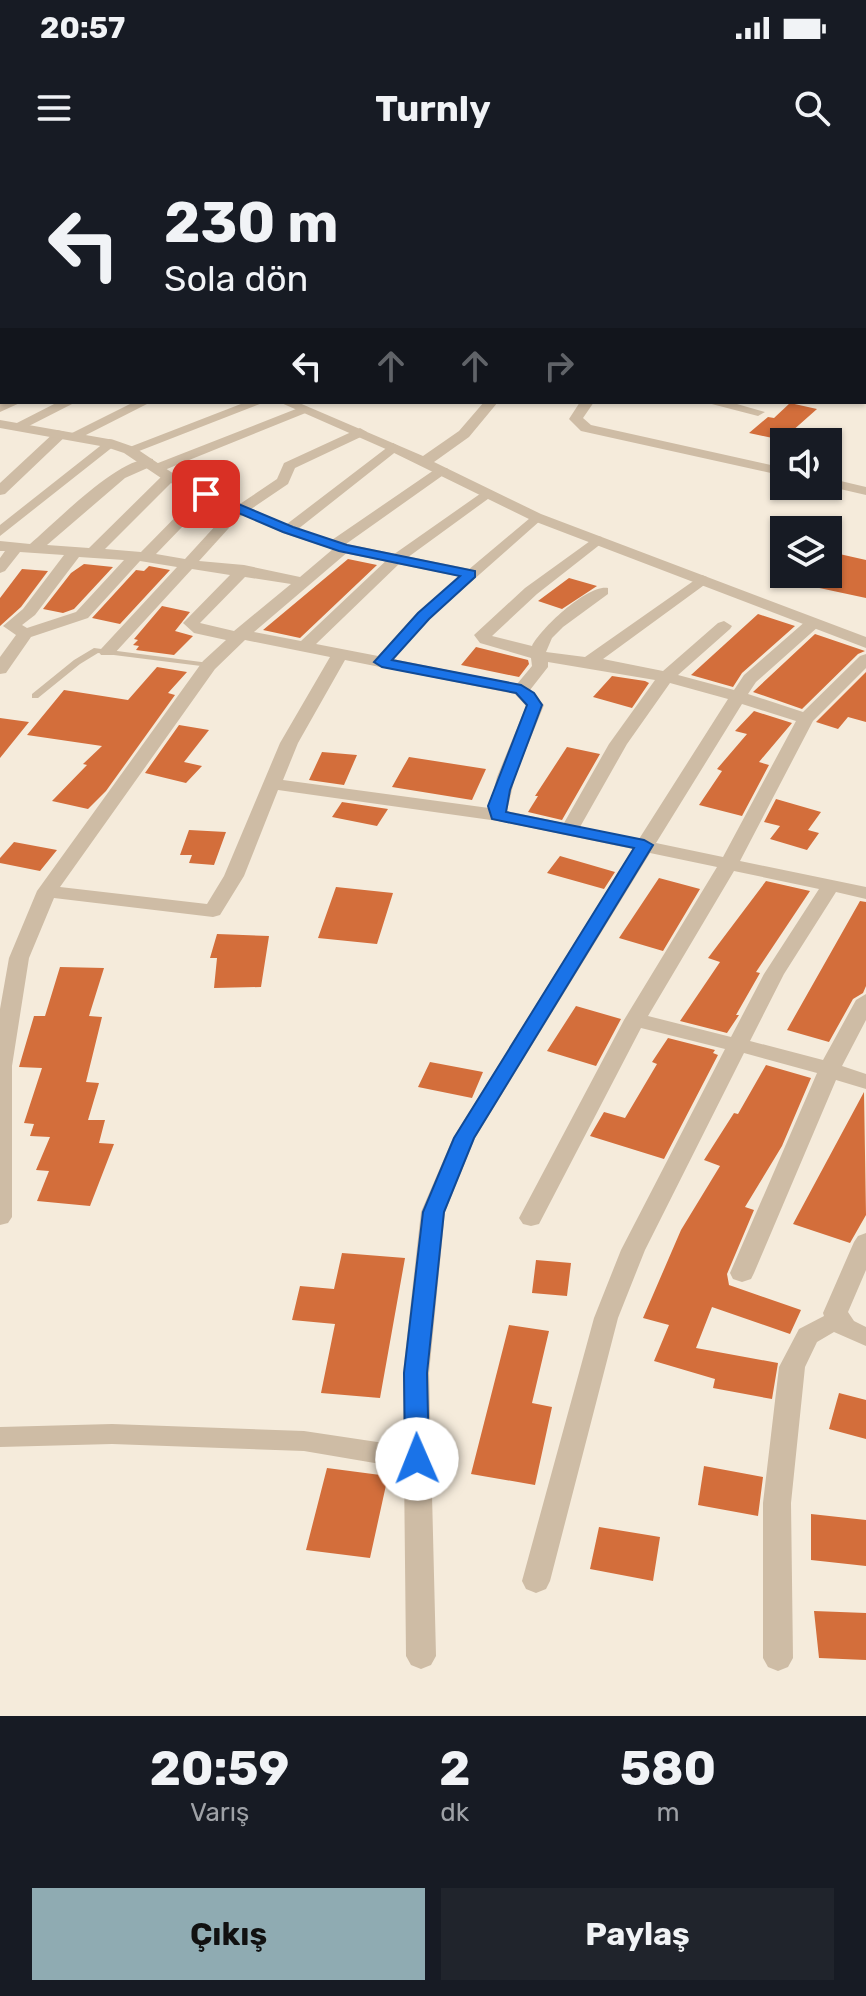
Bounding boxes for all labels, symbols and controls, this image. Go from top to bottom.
text: 20:57 [40,10,125,46]
icon: menu [32,86,76,130]
icon: search [790,86,834,130]
text: Turnly [375,87,491,130]
text: 230 m [164,190,339,256]
icon: left [32,192,136,296]
text: Sola dön [164,257,308,300]
icon: left [285,344,329,388]
icon: ahead [369,344,413,388]
icon: ahead [453,344,497,388]
icon: right [537,344,581,388]
map controls [770,428,842,588]
button: sound [770,428,842,500]
pin [172,460,240,528]
icon: arrive [184,472,228,516]
button: layers [770,516,842,588]
position arrow [375,1417,459,1501]
text: 20:59 [150,1740,289,1797]
text: 2 [439,1740,470,1797]
text: 580 [620,1740,716,1797]
text: Varış [190,1797,249,1828]
text: dk [440,1797,469,1828]
text: m [657,1797,680,1828]
button: Çıkış [32,1888,425,1980]
button: Paylaş [441,1888,834,1980]

